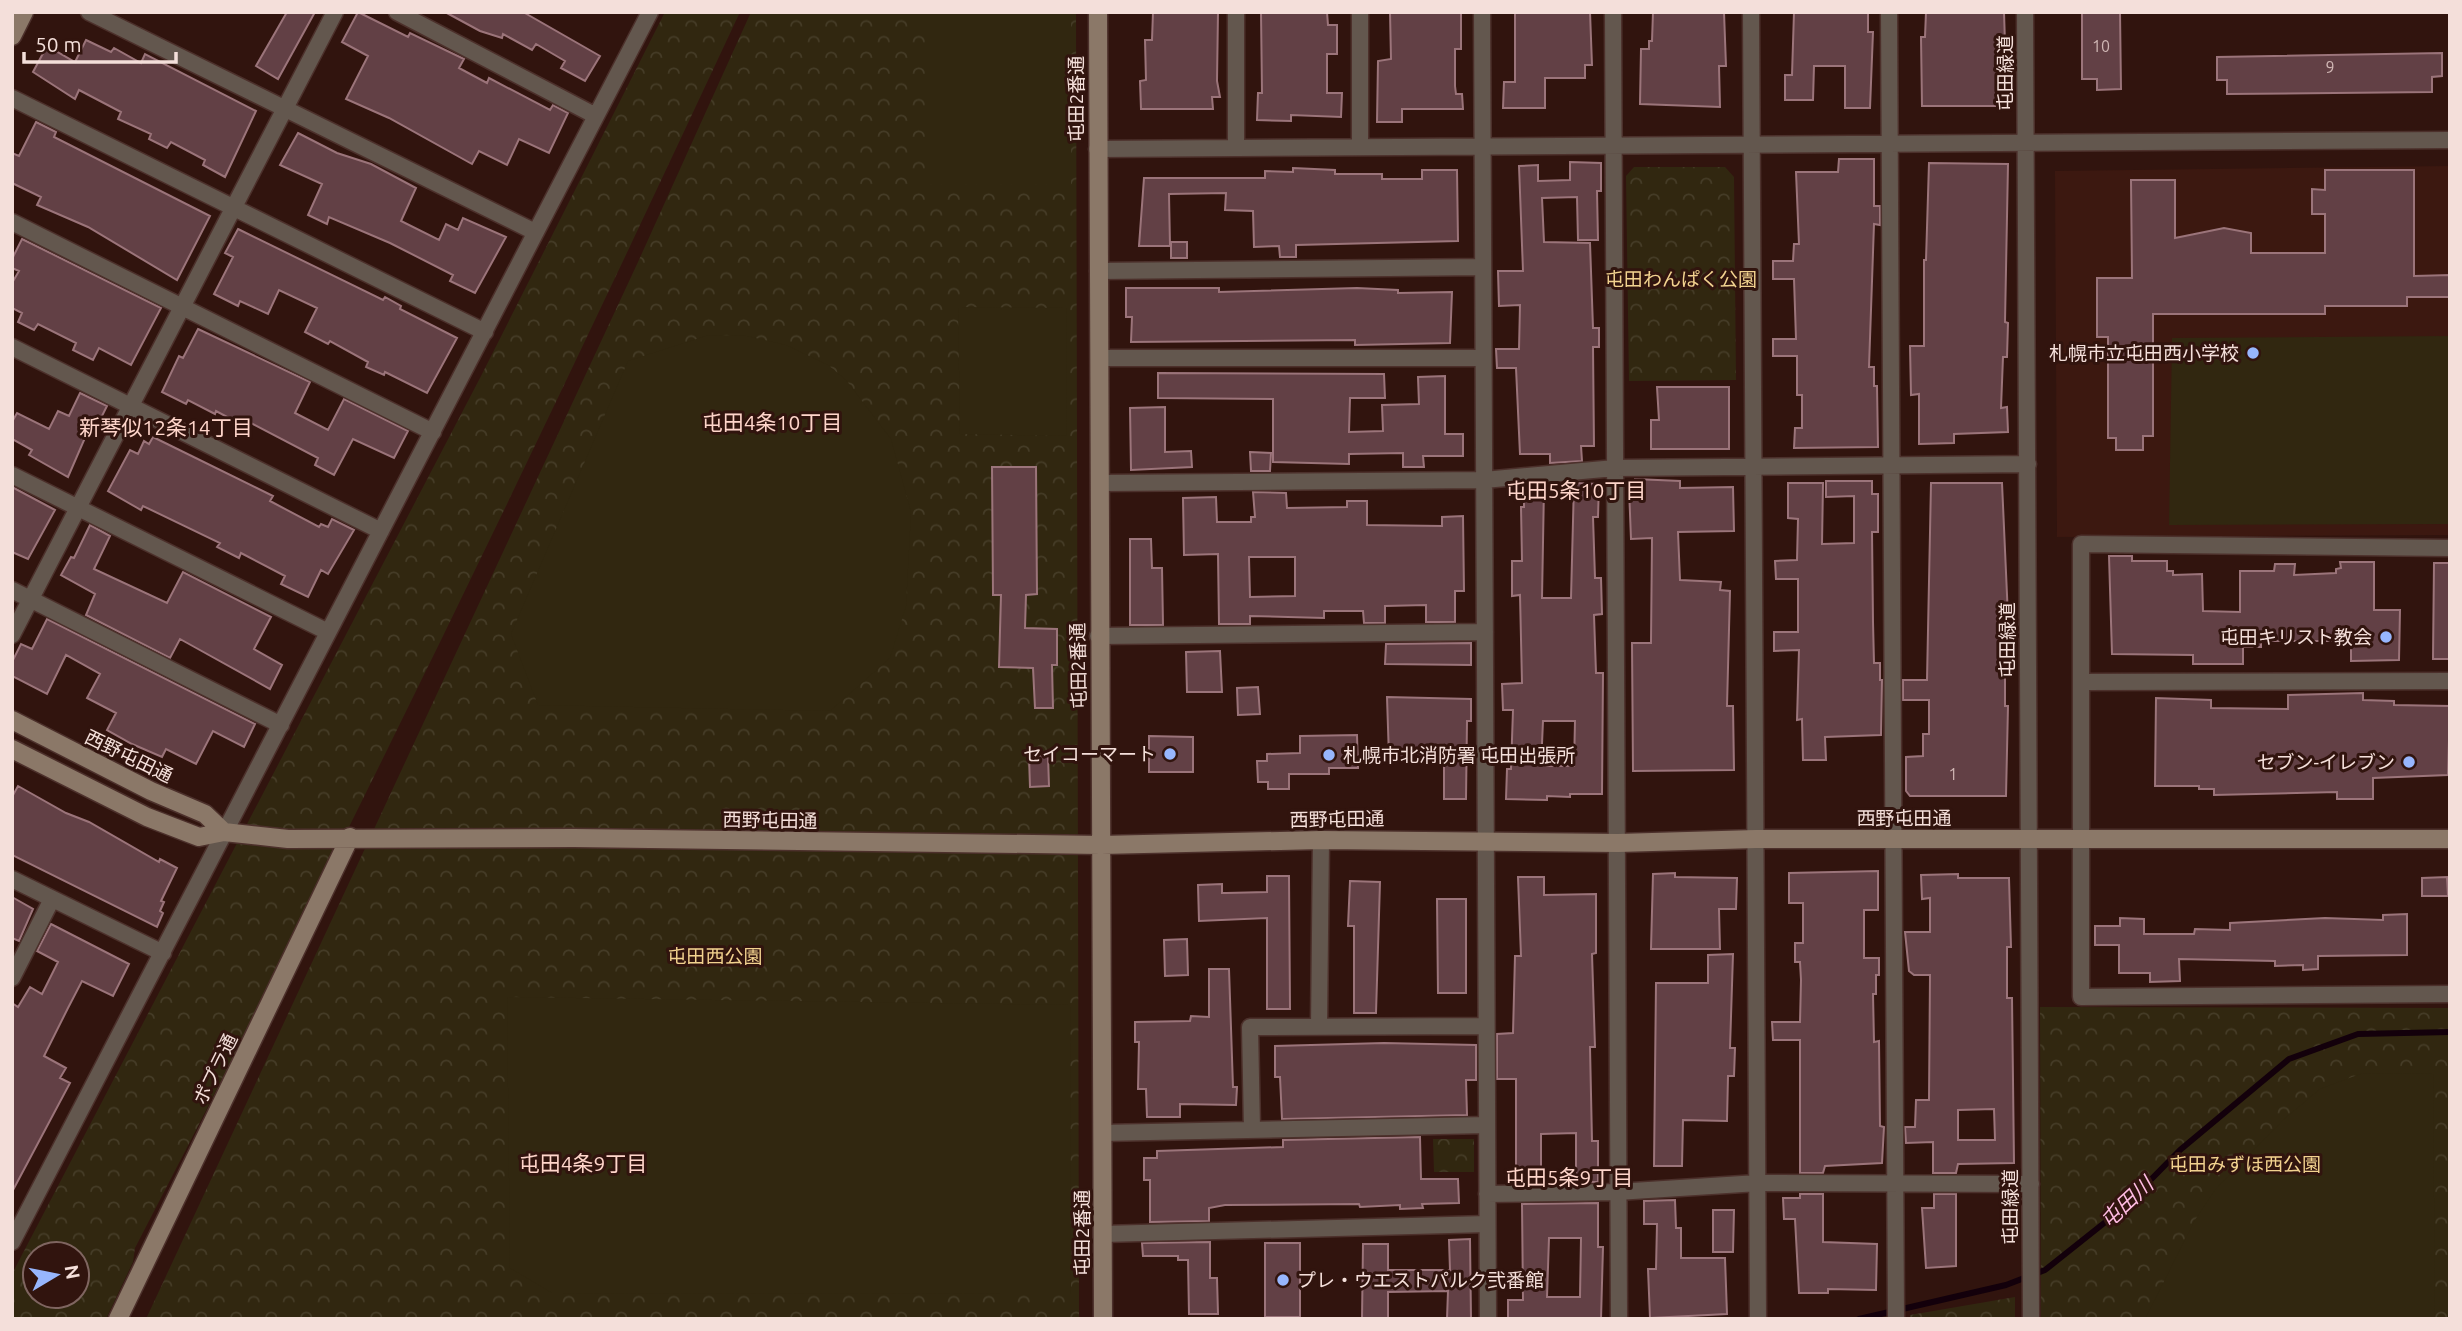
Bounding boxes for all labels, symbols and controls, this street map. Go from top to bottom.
scale bar [24,21,177,65]
text: 50 m [35,32,82,56]
street label: 屯田緑道 [1994,35,2016,111]
house number: 10 [2092,37,2110,55]
street label: 屯田2番通 [1065,56,1087,142]
house number: 9 [2325,58,2335,76]
park label: 屯田わんぱく公園 [1605,268,1757,290]
place label: 札幌市立屯田西小学校 [2049,342,2239,364]
marker: 札幌市立屯田西小学校 [2245,345,2261,361]
district label: 屯田4条10丁目 [702,410,842,434]
district label: 新琴似12条14丁目 [79,415,253,439]
district label: 屯田5条10丁目 [1506,478,1646,502]
street label: 屯田緑道 [1996,602,2018,678]
street label: 屯田2番通 [1066,622,1090,710]
place label: 屯田キリスト教会 [2220,626,2372,648]
marker: 屯田キリスト教会 [2378,629,2394,645]
street label: 西野屯田通 [81,725,177,787]
place label: セイコーマート [1023,743,1156,765]
place label: 札幌市北消防署 屯田出張所 [1343,744,1575,766]
marker: セイコーマート [1162,746,1178,762]
marker: 札幌市北消防署 屯田出張所 [1321,747,1337,763]
place label: セブン-イレブン [2257,751,2395,773]
marker: セブン-イレブン [2401,754,2417,770]
house number: 1 [1948,765,1958,783]
street label: 西野屯田通 [1289,807,1385,831]
street label: 西野屯田通 [1856,807,1952,829]
street label: 西野屯田通 [722,808,818,832]
park label: 屯田西公園 [667,945,763,967]
street label: ポプラ通 [188,1030,242,1108]
district label: 屯田4条9丁目 [519,1151,647,1175]
park label: 屯田みずほ西公園 [2169,1153,2321,1175]
district label: 屯田5条9丁目 [1505,1165,1633,1189]
street label: 屯田緑道 [1999,1169,2021,1245]
water label: 屯田川 [2095,1170,2159,1232]
street label: 屯田2番通 [1071,1190,1093,1276]
north arrow [21,1240,91,1310]
text: N [61,1263,85,1281]
place label: プレ・ウエストパルク弐番館 [1297,1269,1544,1291]
marker: プレ・ウエストパルク弐番館 [1275,1272,1291,1288]

